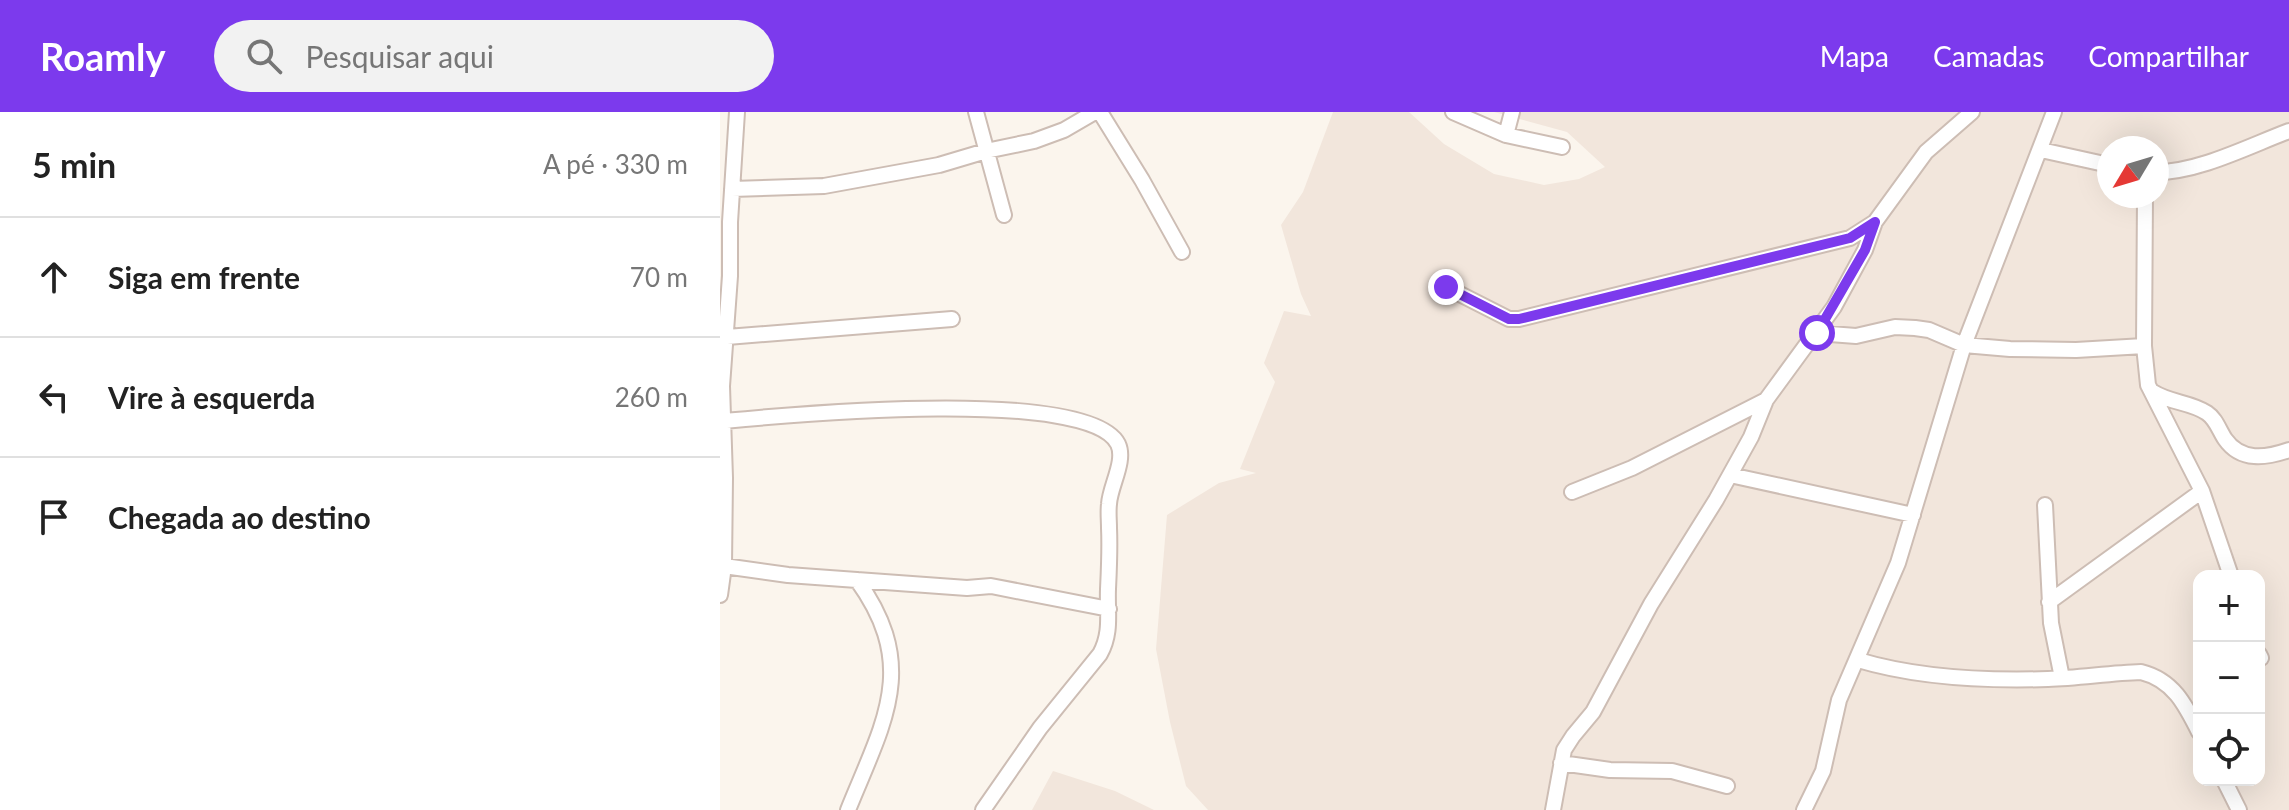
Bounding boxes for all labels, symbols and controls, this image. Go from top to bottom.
search box [214,20,774,92]
text: Roamly [40,33,166,79]
icon: search [242,34,286,78]
text: Pesquisar aqui [306,38,494,74]
text: Mapa [1820,39,1889,73]
text: Camadas [1933,39,2044,73]
text: Compartilhar [2088,39,2249,73]
north arrow [2097,136,2169,208]
text: 5 min [32,144,116,185]
text: A pé · 330 m [543,148,688,180]
icon: ahead [32,255,76,299]
text: Siga em frente [108,259,300,295]
text: 70 m [630,261,688,293]
route end [1428,269,1464,305]
route start [1799,315,1835,351]
icon: left [32,375,76,419]
text: Vire à esquerda [108,379,315,415]
text: 260 m [615,381,688,413]
icon: arrive [32,495,76,539]
text: Chegada ao destino [108,499,371,535]
map controls [2193,570,2265,786]
button: + [2193,570,2265,642]
button: − [2193,642,2265,714]
button: locate [2193,714,2265,786]

